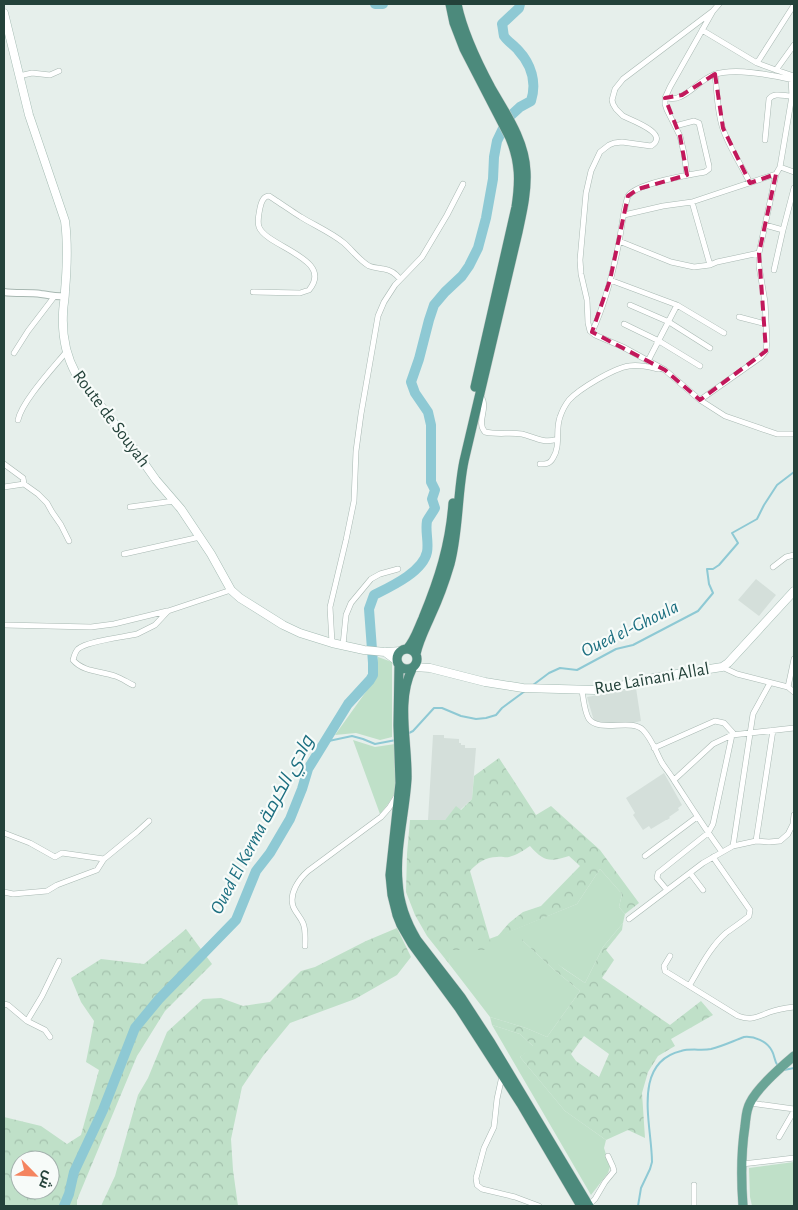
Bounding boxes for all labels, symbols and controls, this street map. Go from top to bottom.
street label: Route de Souyah [69,367,153,471]
water label: Oued el-Ghoula [578,597,682,661]
street label: Rue Laïnani Allal [593,660,711,698]
water label: Oued El Kerma وادي الكرمة [207,731,322,920]
north arrow [10,1150,60,1200]
text: ش [35,1168,58,1192]

